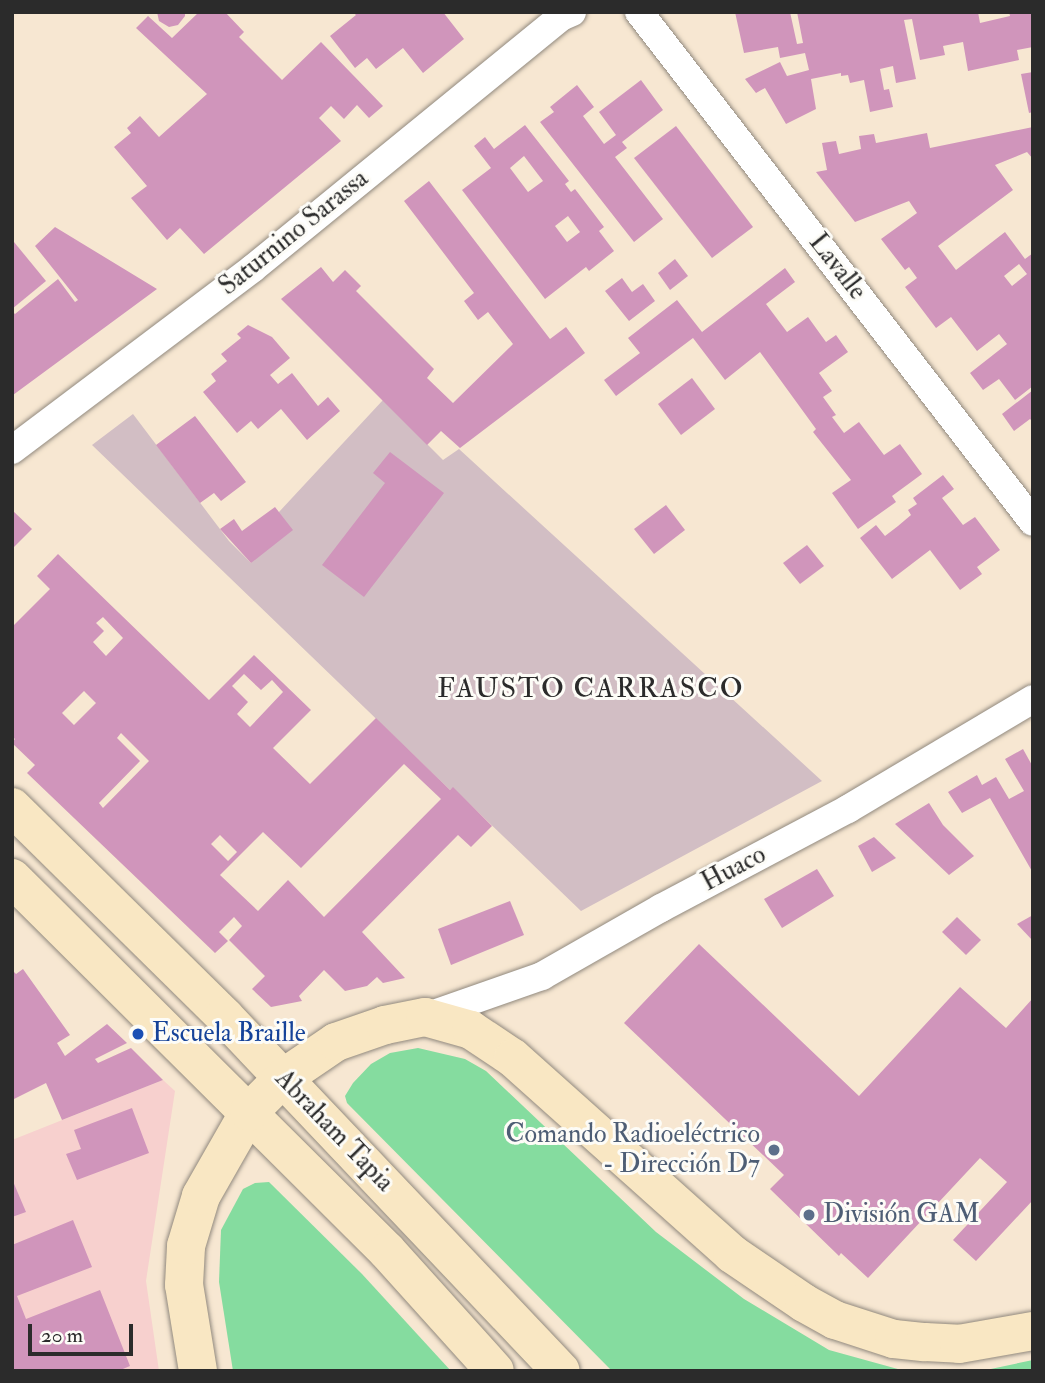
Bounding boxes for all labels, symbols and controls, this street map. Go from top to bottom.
street label: Saturnino Sarassa [213,163,375,303]
street label: Lavalle [802,228,872,306]
district label: FAUSTO CARRASCO [439,672,743,706]
street label: Huaco [697,839,771,899]
place label: Escuela Braille [152,1018,306,1050]
marker: Escuela Braille [130,1026,146,1042]
street label: Abraham Tapia [268,1064,400,1198]
place label: Comando Radioeléctrico - Dirección D7 [505,1119,760,1180]
marker: Comando Radioeléctrico - Dirección D7 [766,1142,782,1158]
place label: División GAM [823,1199,980,1231]
marker: División GAM [801,1207,817,1223]
scale bar [32,1310,136,1354]
text: 20 m [41,1322,83,1349]

